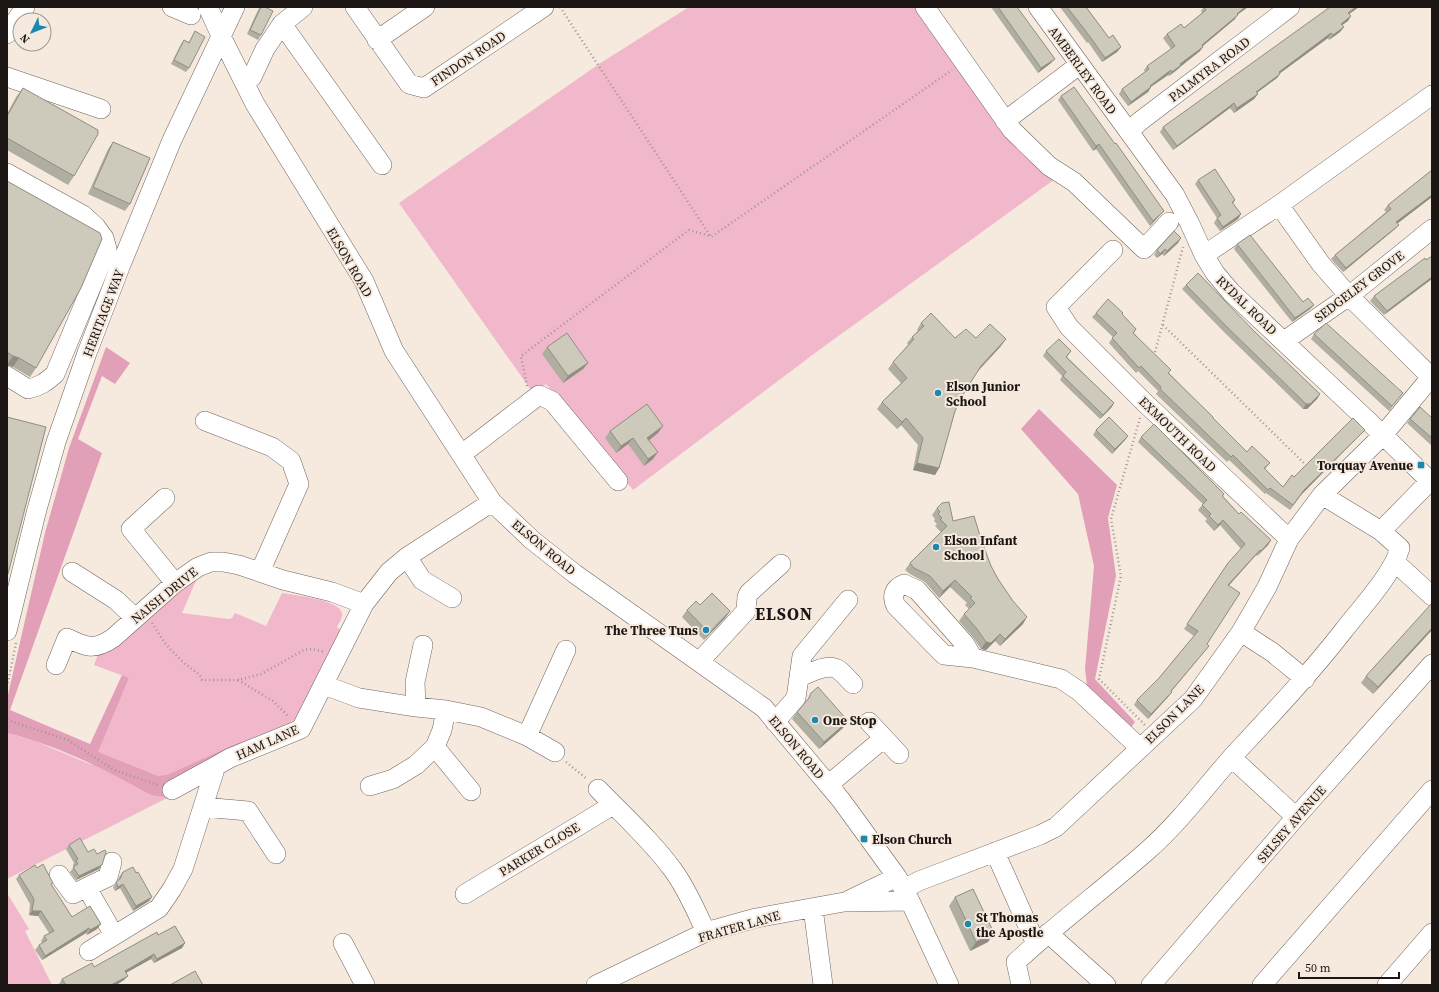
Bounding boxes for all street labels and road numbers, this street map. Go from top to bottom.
street label: AMBERLEY ROAD [1045,23,1120,118]
street label: FINDON ROAD [427,27,509,90]
street label: PALMYRA ROAD [1165,33,1253,106]
street label: ELSON ROAD [323,224,376,300]
street label: SEDGELEY GROVE [1311,247,1408,326]
street label: HERITAGE WAY [79,266,128,359]
street label: RYDAL ROAD [1213,272,1281,339]
street label: EXMOUTH ROAD [1135,393,1220,476]
street label: ELSON ROAD [508,516,579,579]
street label: NAISH DRIVE [128,563,201,627]
street label: ELSON LANE [1141,681,1208,748]
street label: ELSON ROAD [765,712,828,783]
street label: HAM LANE [233,721,301,764]
street label: SELSEY AVENUE [1253,782,1330,867]
street label: PARKER CLOSE [496,819,583,880]
street label: FRATER LANE [696,907,782,946]

